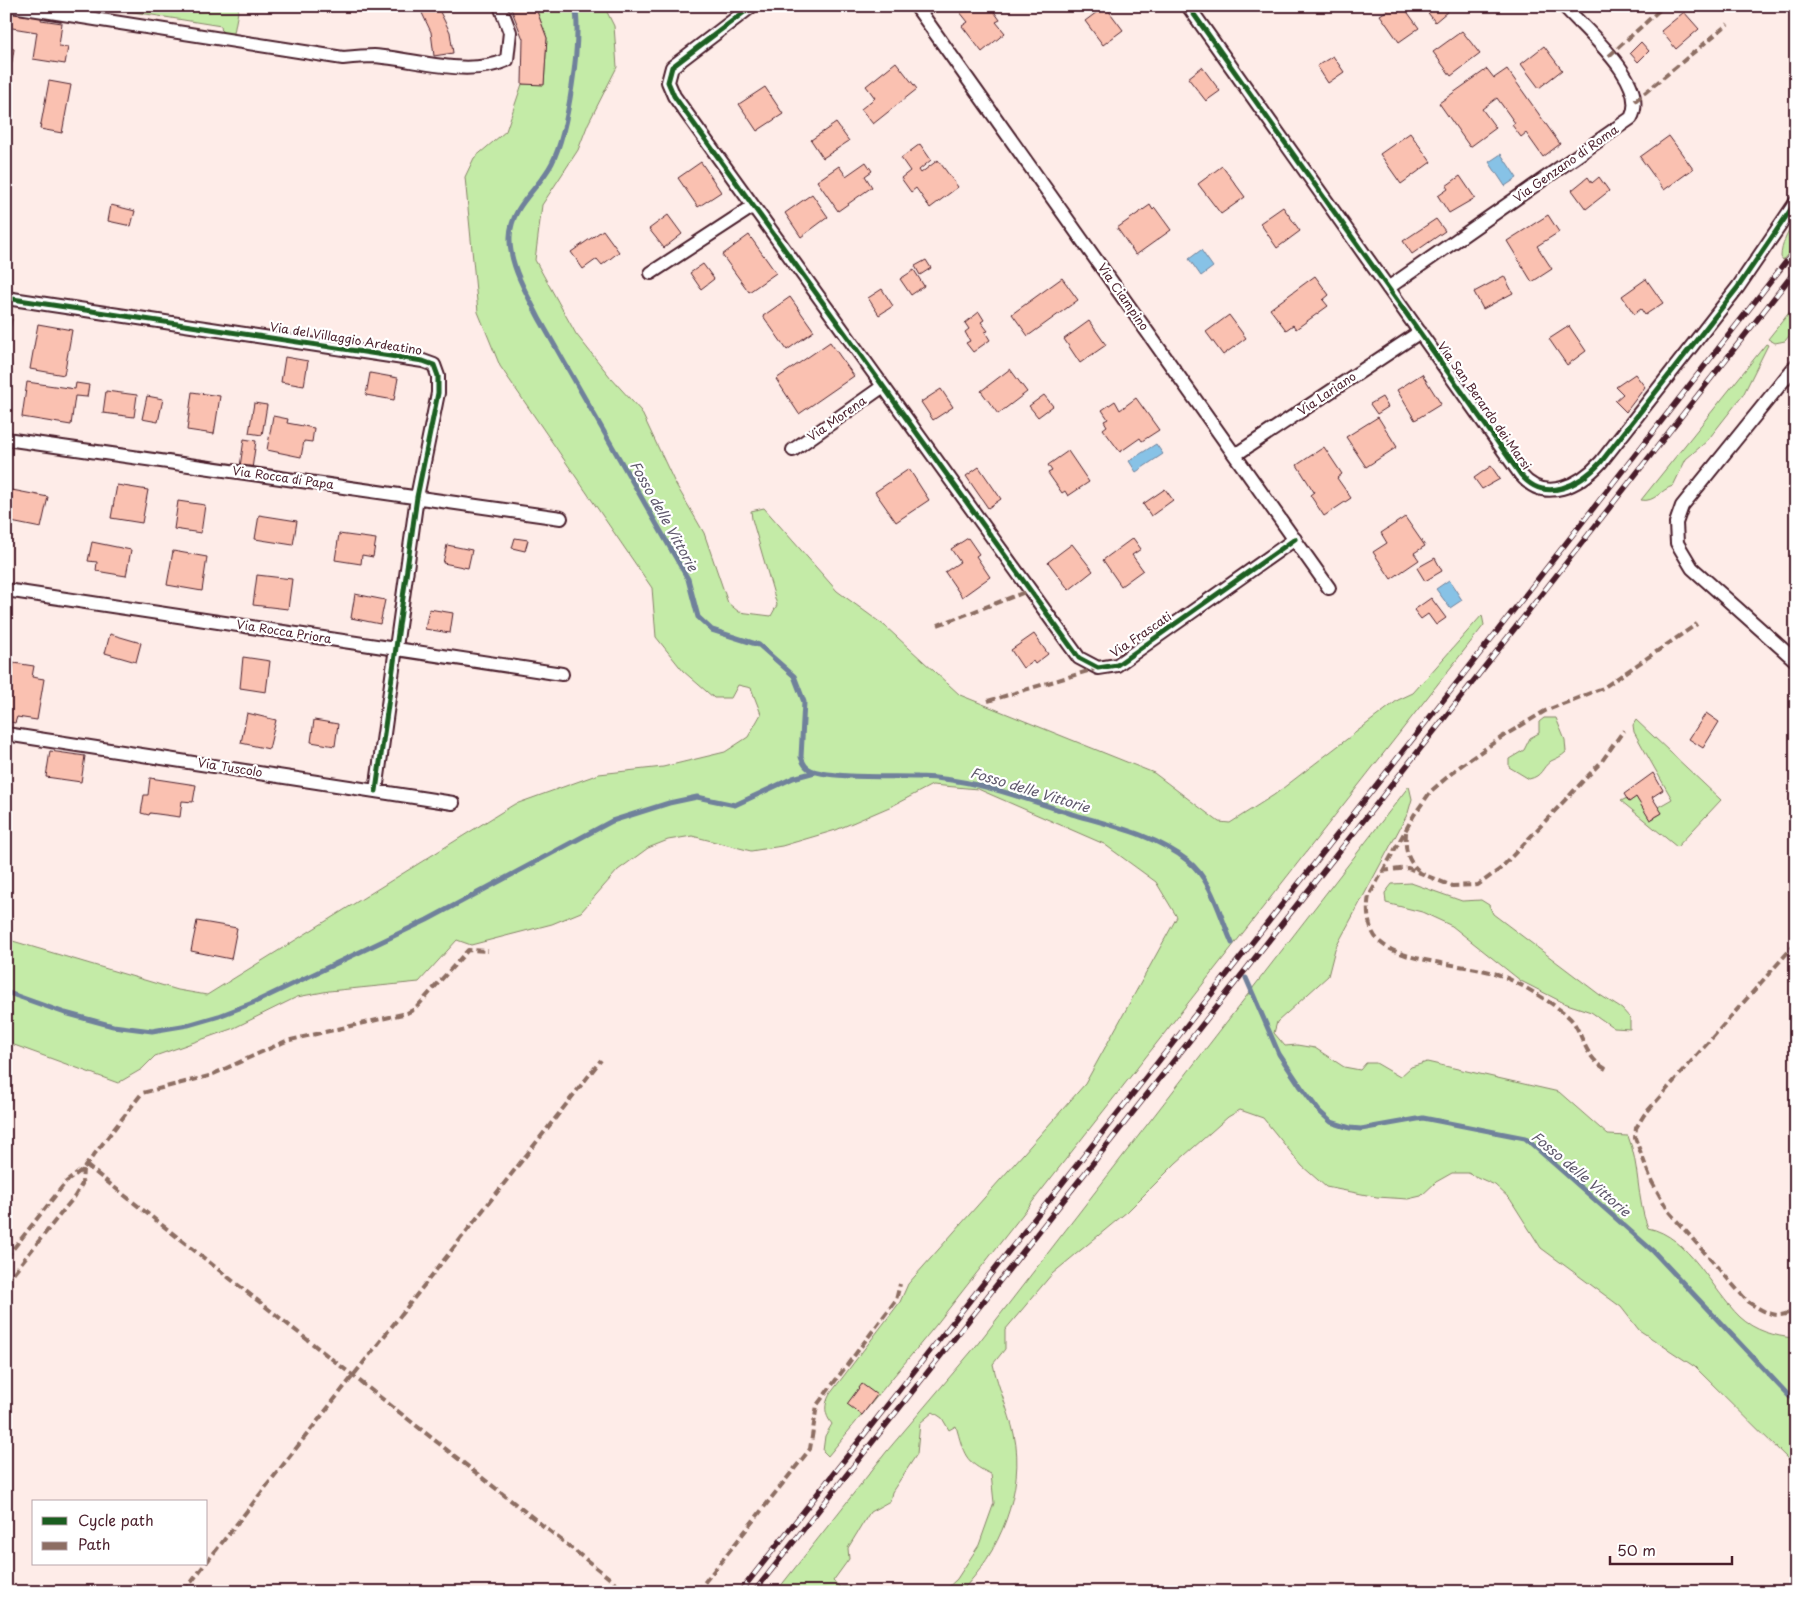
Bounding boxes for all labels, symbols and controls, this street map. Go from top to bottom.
street label: Via Genzano di Roma [1509,120,1622,206]
street label: Via Ciampino [1094,259,1154,334]
street label: Via del Villaggio Ardeatino [269,317,424,359]
street label: Via San Berardo dei Marsi [1434,338,1536,473]
street label: Via Lariano [1294,367,1360,419]
street label: Via Morena [803,391,870,445]
water label: Fosso delle Vittorie [625,457,704,576]
street label: Via Rocca di Papa [231,461,336,493]
street label: Via Frascati [1106,607,1175,661]
street label: Via Rocca Priora [235,615,334,648]
street label: Via Tuscolo [196,753,264,781]
water label: Fosso delle Vittorie [968,761,1094,818]
water label: Fosso delle Vittorie [1527,1126,1637,1222]
legend [32,1500,208,1566]
text: Cycle path [78,1508,154,1531]
text: Path [78,1532,110,1555]
scale bar [1610,1533,1732,1565]
text: 50 m [1617,1538,1656,1561]

